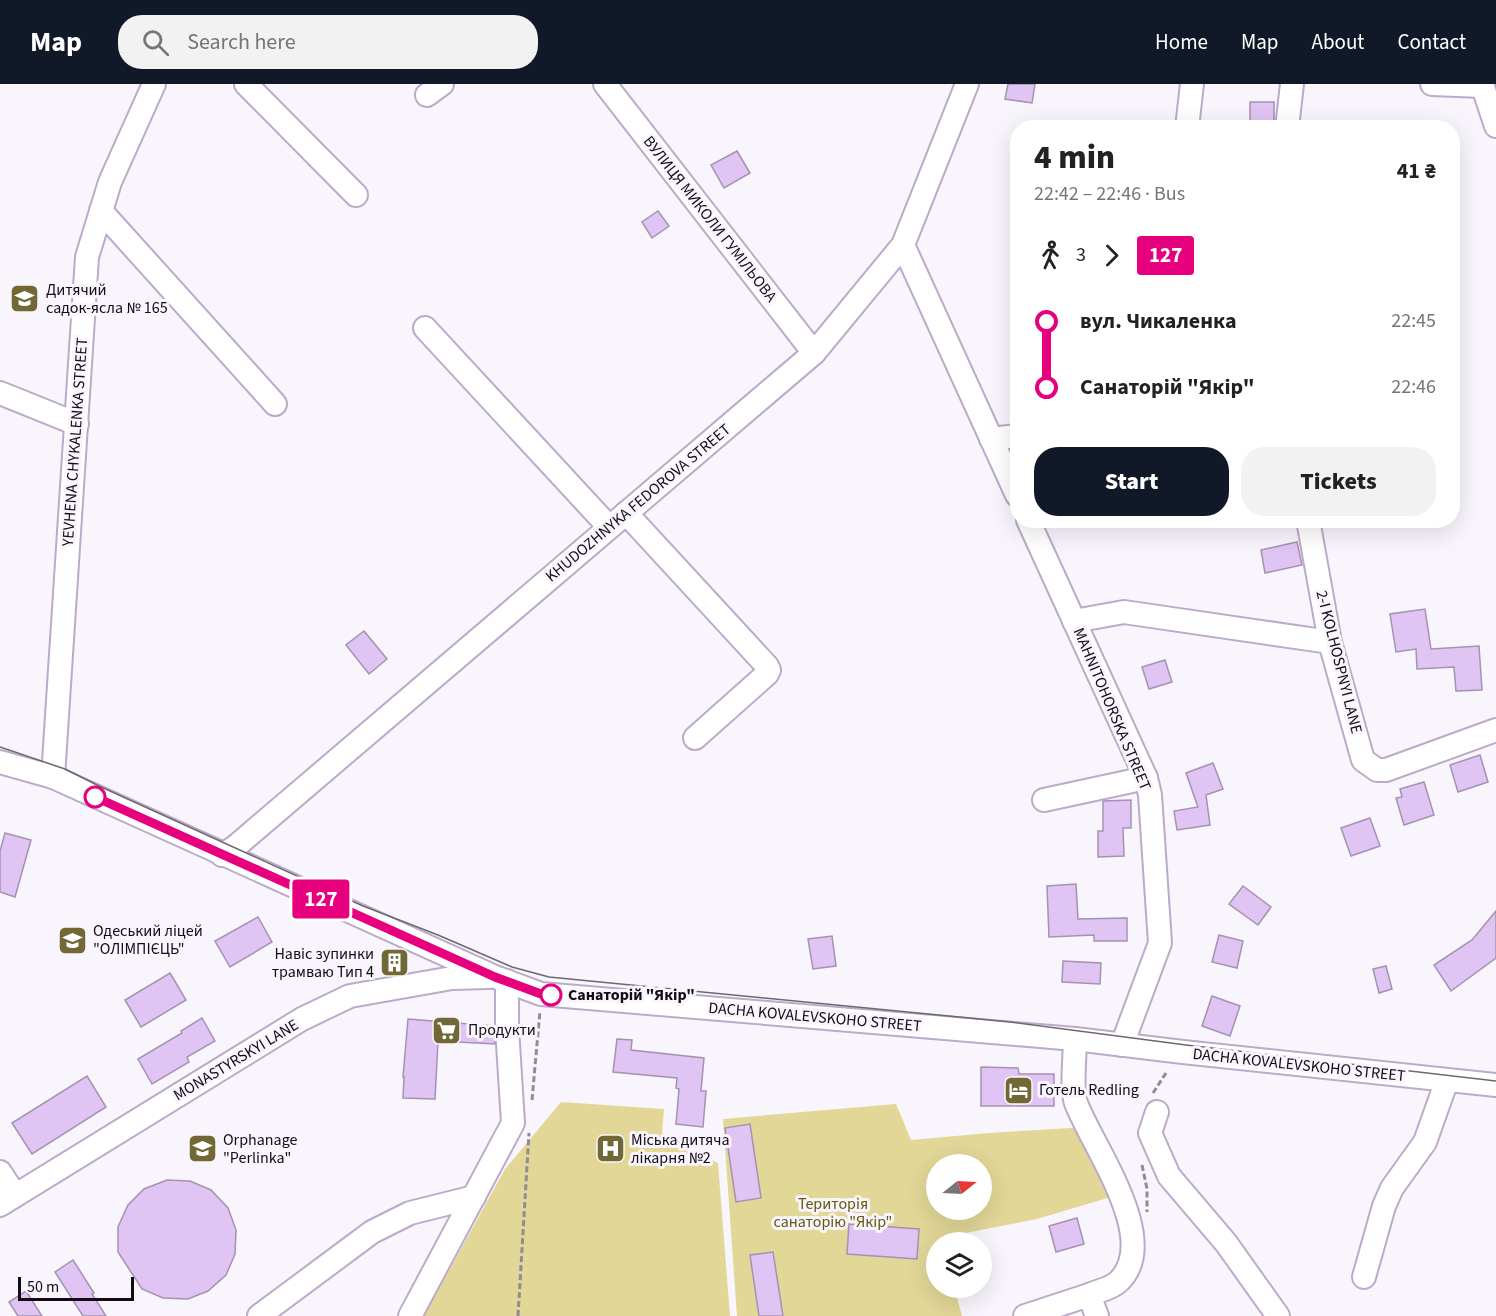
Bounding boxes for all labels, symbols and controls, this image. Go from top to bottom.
search box [118,15,538,69]
text: Map [30,22,82,62]
icon: search [139,26,172,59]
text: Search here [187,26,296,58]
text: Home [1155,27,1208,57]
text: Map [1241,27,1279,57]
text: About [1312,27,1364,57]
text: Contact [1397,27,1466,57]
street label: ВУЛИЦЯ МИКОЛИ ГУМІЛЬОВА [638,131,782,307]
text: 4 min [1034,134,1115,181]
text: 41 ₴ [1397,155,1436,187]
text: 22:42 – 22:46 · Bus [1034,180,1185,208]
icon: walk [1034,239,1067,272]
icon: forward [1095,239,1128,272]
text: 127 [1149,240,1182,270]
text: 3 [1076,241,1086,269]
place label: Дитячий садок-ясла № 165 [46,279,168,319]
school or university icon: Дитячий садок-ясла № 165 [9,283,41,315]
text: вул. Чикаленка [1080,305,1237,337]
text: 22:45 [1391,307,1436,335]
street label: YEVHENA CHYKALENKA STREET [57,336,93,548]
text: Санаторій "Якір" [1080,371,1255,403]
text: 22:46 [1391,373,1436,401]
street label: KHUDOZHNYKA FEDOROVA STREET [541,419,736,587]
button: Start [1034,447,1229,516]
button: Tickets [1241,447,1436,516]
street label: 2-I KOLHOSPNYI LANE [1311,588,1367,736]
street label: MAHNITOHORSKA STREET [1068,624,1156,794]
unlabelled marker [84,786,106,808]
line badge: 127 [286,880,356,918]
text: 127 [304,884,338,914]
place label: Одеський ліцей "ОЛІМПІЄЦЬ" [93,920,203,960]
school or university icon: Одеський ліцей "ОЛІМПІЄЦЬ" [56,924,88,956]
place label: Навіс зупинки трамваю Тип 4 [272,943,374,983]
building icon: Навіс зупинки трамваю Тип 4 [379,947,411,979]
marker: Санаторій "Якір" [540,984,562,1006]
place label: Санаторій "Якір" [568,984,695,1006]
street label: DACHA KOVALEVSKOHO STREET [708,997,923,1037]
street label: MONASTYRSKYI LANE [169,1014,303,1106]
supermarket icon: Продукти [431,1014,463,1046]
place label: Продукти [468,1019,536,1041]
street label: DACHA KOVALEVSKOHO STREET [1192,1043,1407,1087]
hotel icon: Готель Redling [1002,1074,1034,1106]
place label: Готель Redling [1039,1079,1139,1101]
place label: Orphanage "Perlinka" [223,1129,297,1169]
place label: Міська дитяча лікарня №2 [631,1129,730,1169]
school or university icon: Orphanage "Perlinka" [186,1133,218,1165]
hospital icon: Міська дитяча лікарня №2 [594,1133,626,1165]
north arrow [926,1154,992,1220]
map controls [926,1154,992,1298]
park label: Територія санаторію "Якір" [774,1193,892,1233]
button: layers [926,1232,992,1298]
scale bar [18,1274,134,1302]
text: 50 m [27,1276,59,1298]

